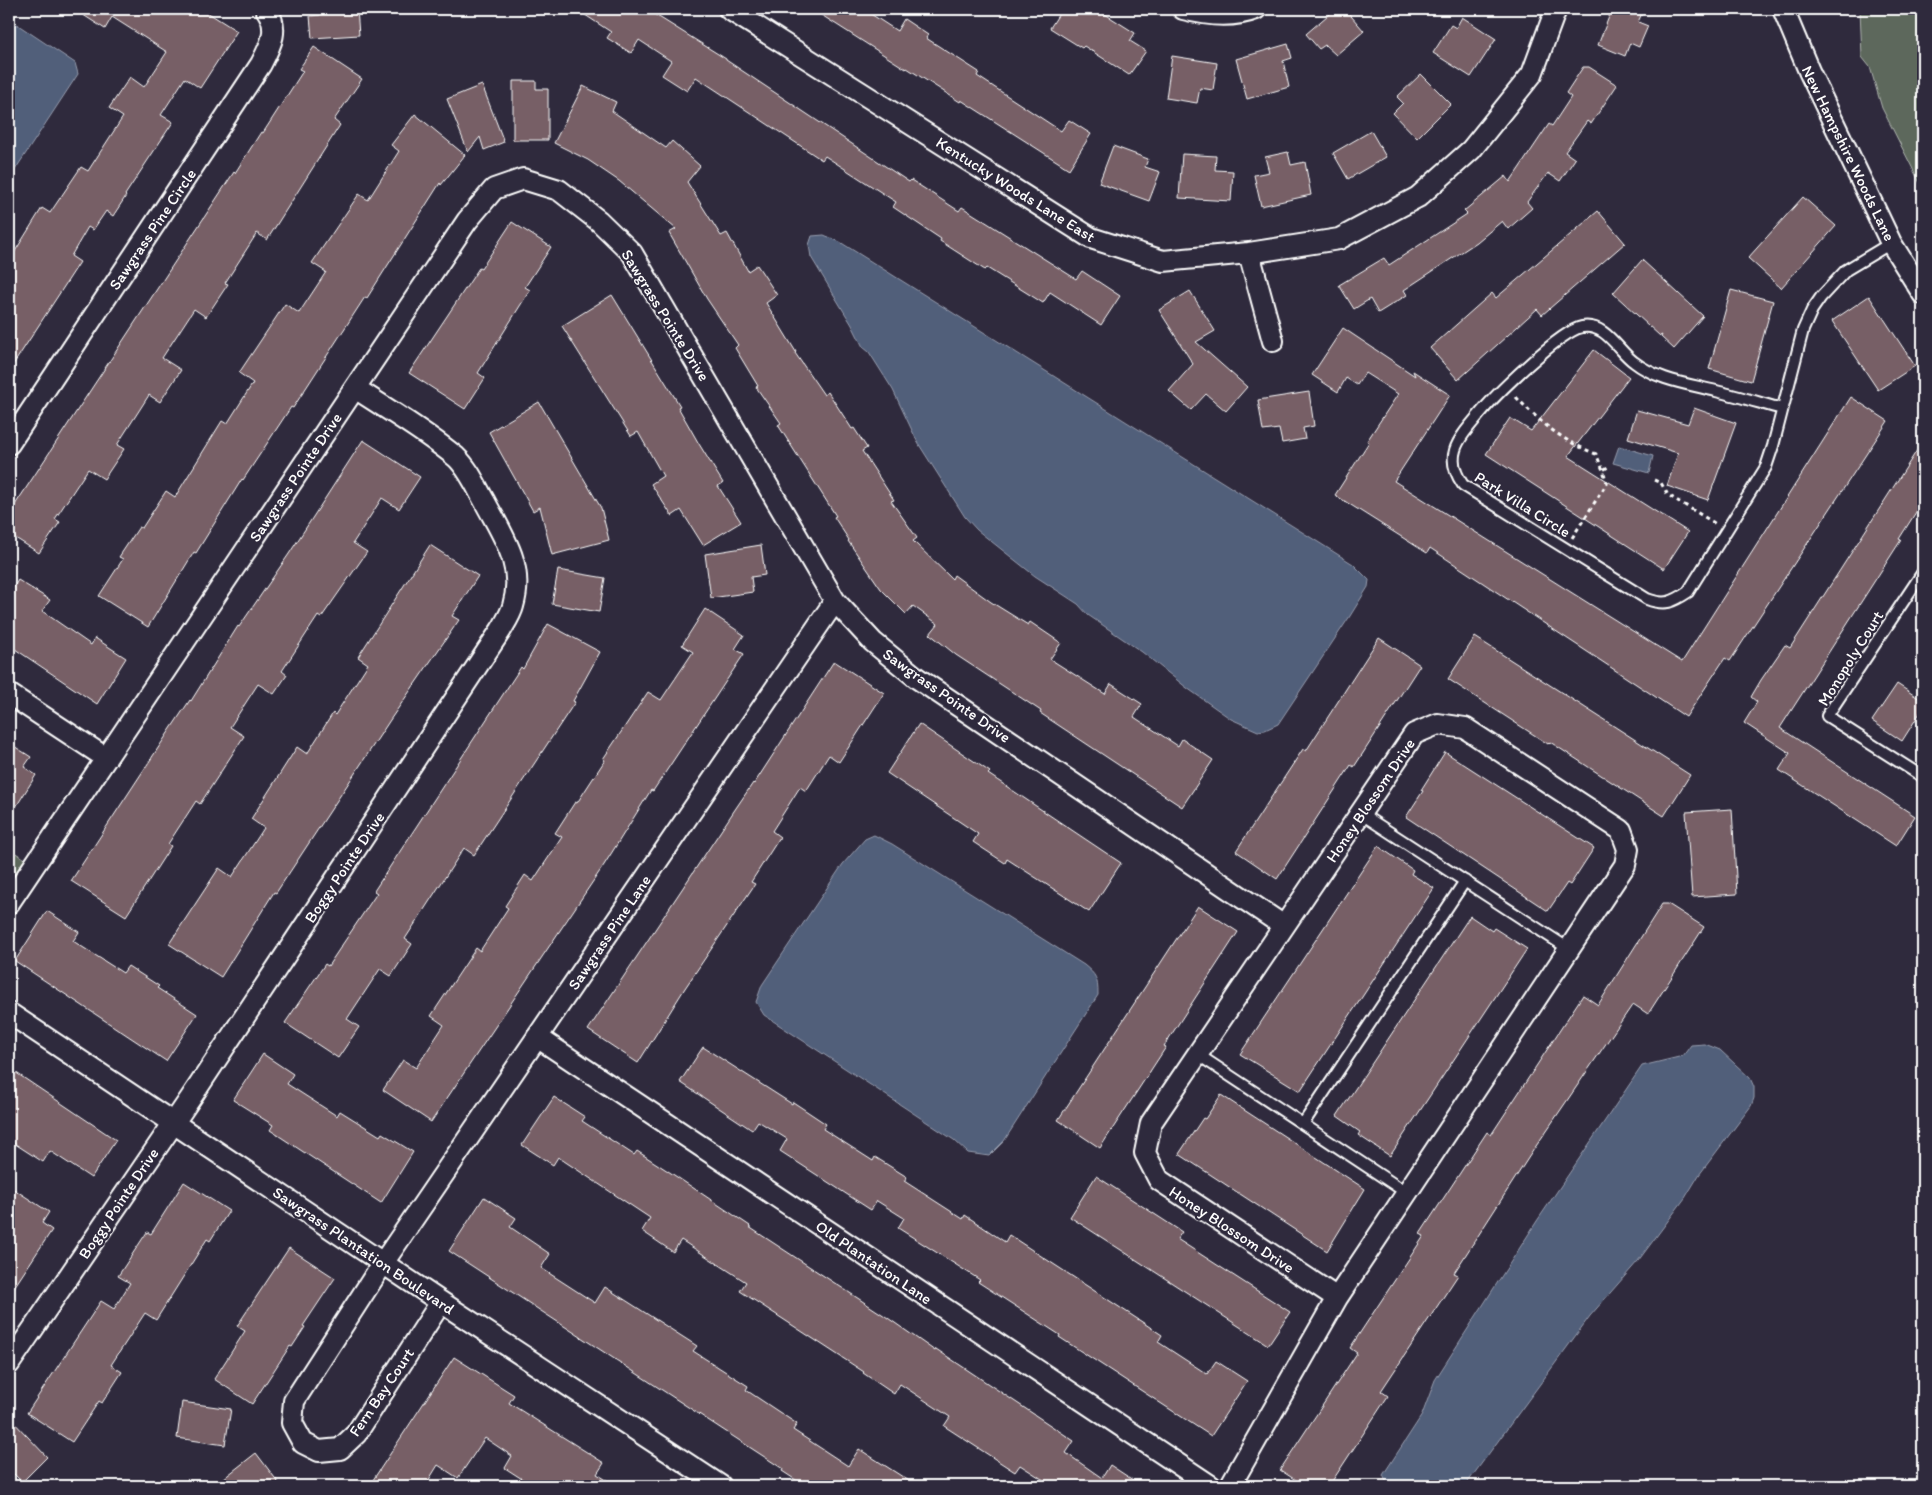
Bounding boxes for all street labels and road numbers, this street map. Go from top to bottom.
street label: New Hampshire Woods Lane [1798,62,1899,244]
street label: Kentucky Woods Lane East [933,133,1099,246]
street label: Sawgrass Pine Circle [105,165,200,294]
street label: Sawgrass Pointe Drive [617,246,714,385]
street label: Sawgrass Pointe Drive [245,409,346,546]
street label: Park Villa Circle [1471,467,1574,542]
street label: Monopoly Court [1814,607,1887,709]
street label: Sawgrass Pointe Drive [879,644,1014,747]
street label: Honey Blossom Drive [1322,734,1419,866]
street label: Boggy Pointe Drive [300,808,389,926]
street label: Sawgrass Pine Lane [564,871,655,993]
street label: Boggy Pointe Drive [74,1144,163,1262]
street label: Sawgrass Plantation Boulevard [269,1182,458,1319]
street label: Honey Blossom Drive [1166,1182,1298,1277]
street label: Old Plantation Lane [812,1216,936,1309]
street label: Fern Bay Court [345,1344,418,1440]

